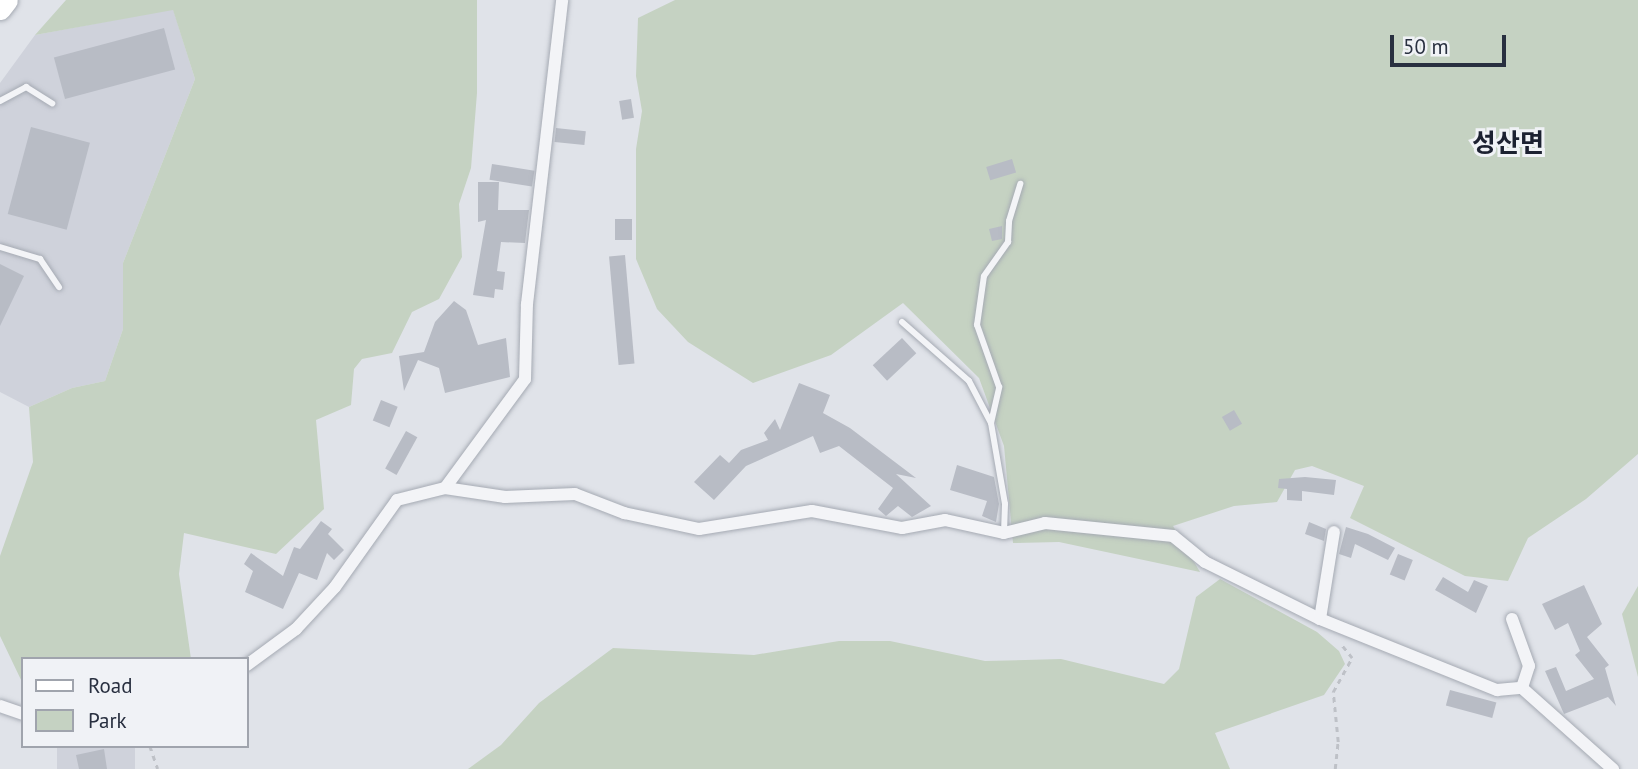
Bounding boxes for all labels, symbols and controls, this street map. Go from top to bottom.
scale bar [1393,21,1508,65]
text: 50 m [1403,33,1449,60]
district label: 성산면 [1472,127,1544,159]
legend [21,657,248,748]
text: Road [88,672,132,699]
text: Park [88,707,127,734]

